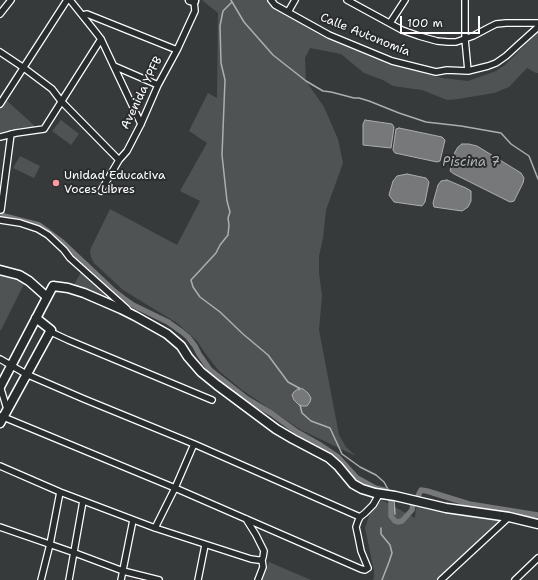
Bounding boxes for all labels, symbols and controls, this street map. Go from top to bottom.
scale bar [402,8,482,34]
street label: Calle Autonomía [318,10,412,60]
text: 100 m [407,15,443,31]
street label: Avenida YPFB [118,54,166,132]
water label: Piscina 7 [443,155,499,171]
place label: Unidad Educativa Voces Libres [64,169,166,197]
marker: Unidad Educativa Voces Libres [51,178,61,188]

